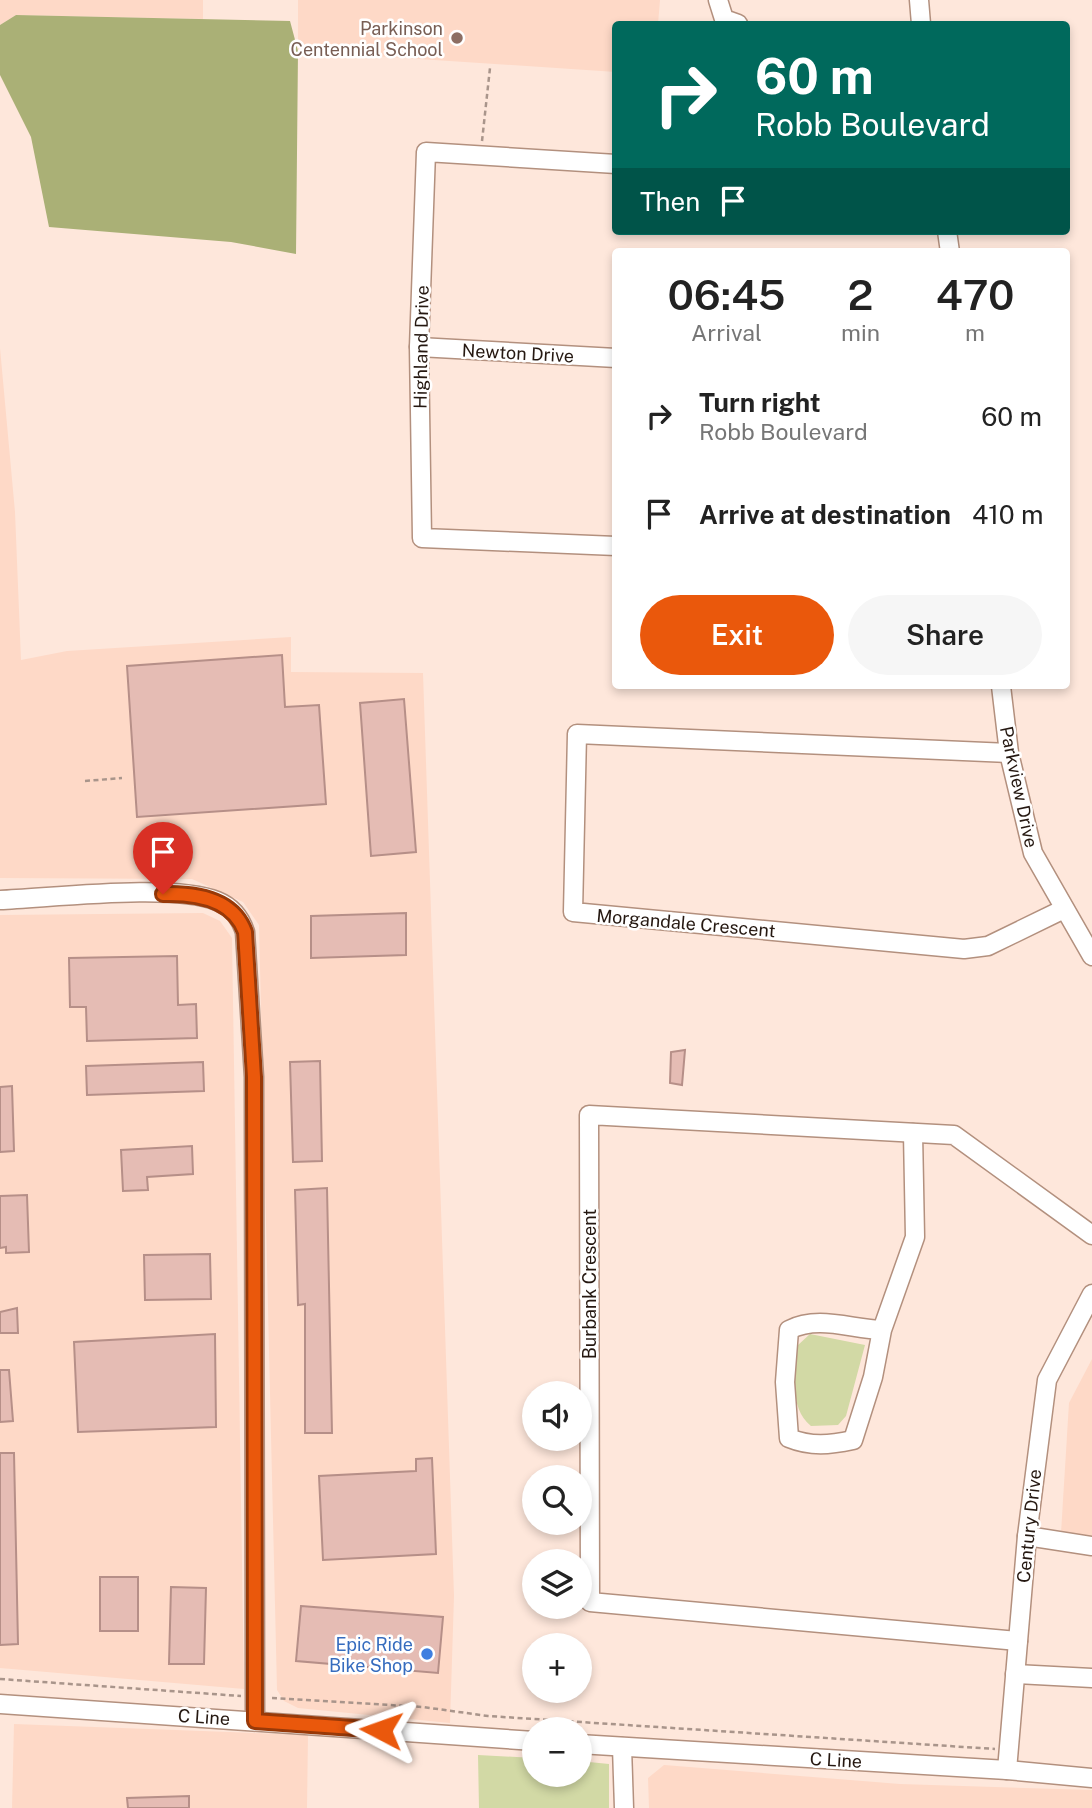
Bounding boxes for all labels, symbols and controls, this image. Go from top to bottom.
place label: Parkinson Centennial School [291,18,443,60]
marker: Parkinson Centennial School [449,30,465,46]
text: 60 m [755,47,874,105]
icon: right [640,49,731,140]
text: Robb Boulevard [755,106,990,143]
icon: arrive [714,182,752,220]
text: Then [640,186,700,217]
text: 06:45 [668,270,785,319]
text: 2 [848,270,874,319]
text: 470 [936,270,1014,319]
street label: Highland Drive [409,285,433,409]
text: Arrival [691,319,762,346]
text: min [841,319,880,346]
text: m [965,319,985,346]
street label: Newton Drive [461,340,575,366]
text: Turn right [699,387,821,418]
icon: right [640,397,678,435]
text: 60 m [981,401,1042,432]
text: Robb Boulevard [699,418,868,445]
icon: arrive [640,495,678,533]
text: Arrive at destination [699,499,951,530]
text: 410 m [972,499,1044,530]
button: Exit [640,595,834,675]
button: Share [848,595,1042,675]
street label: Parkview Drive [996,724,1042,850]
pin [133,822,193,894]
icon: arrive [144,833,182,871]
street label: Morgandale Crescent [596,905,776,941]
street label: Burbank Crescent [579,1209,600,1359]
map controls [522,1381,592,1787]
button: sound [522,1381,592,1451]
button: search [522,1465,592,1535]
street label: Century Drive [1013,1468,1045,1584]
button: layers [522,1549,592,1619]
button: + [522,1633,592,1703]
place label: Epic Ride Bike Shop [329,1634,413,1676]
marker: Epic Ride Bike Shop [419,1646,435,1662]
position arrow [344,1693,418,1767]
street label: C Line [177,1705,231,1729]
button: − [522,1717,592,1787]
street label: C Line [809,1748,863,1772]

